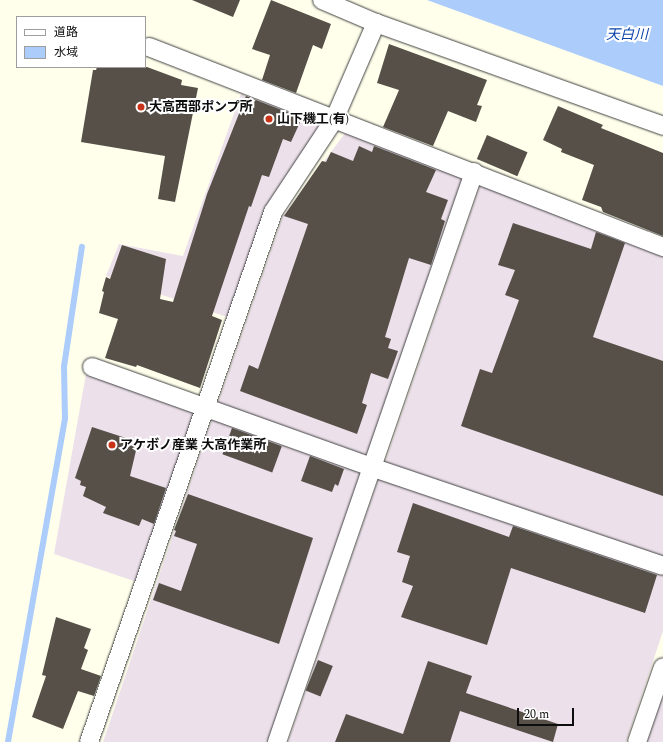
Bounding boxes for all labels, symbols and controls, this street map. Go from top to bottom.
legend [16,16,146,68]
text: 道路 [54,23,78,42]
water label: 天白川 [606,27,648,43]
text: 水域 [54,43,78,62]
place label: 大高西部ポンプ所 [149,99,253,115]
marker: 大高西部ポンプ所 [136,102,146,112]
place label: 山下機工(有) [277,111,349,127]
marker: 山下機工(有) [264,114,274,124]
place label: アケボノ産業 大高作業所 [120,437,266,453]
marker: アケボノ産業 大高作業所 [107,440,117,450]
scale bar [519,700,576,726]
text: 20 m [524,705,549,724]

